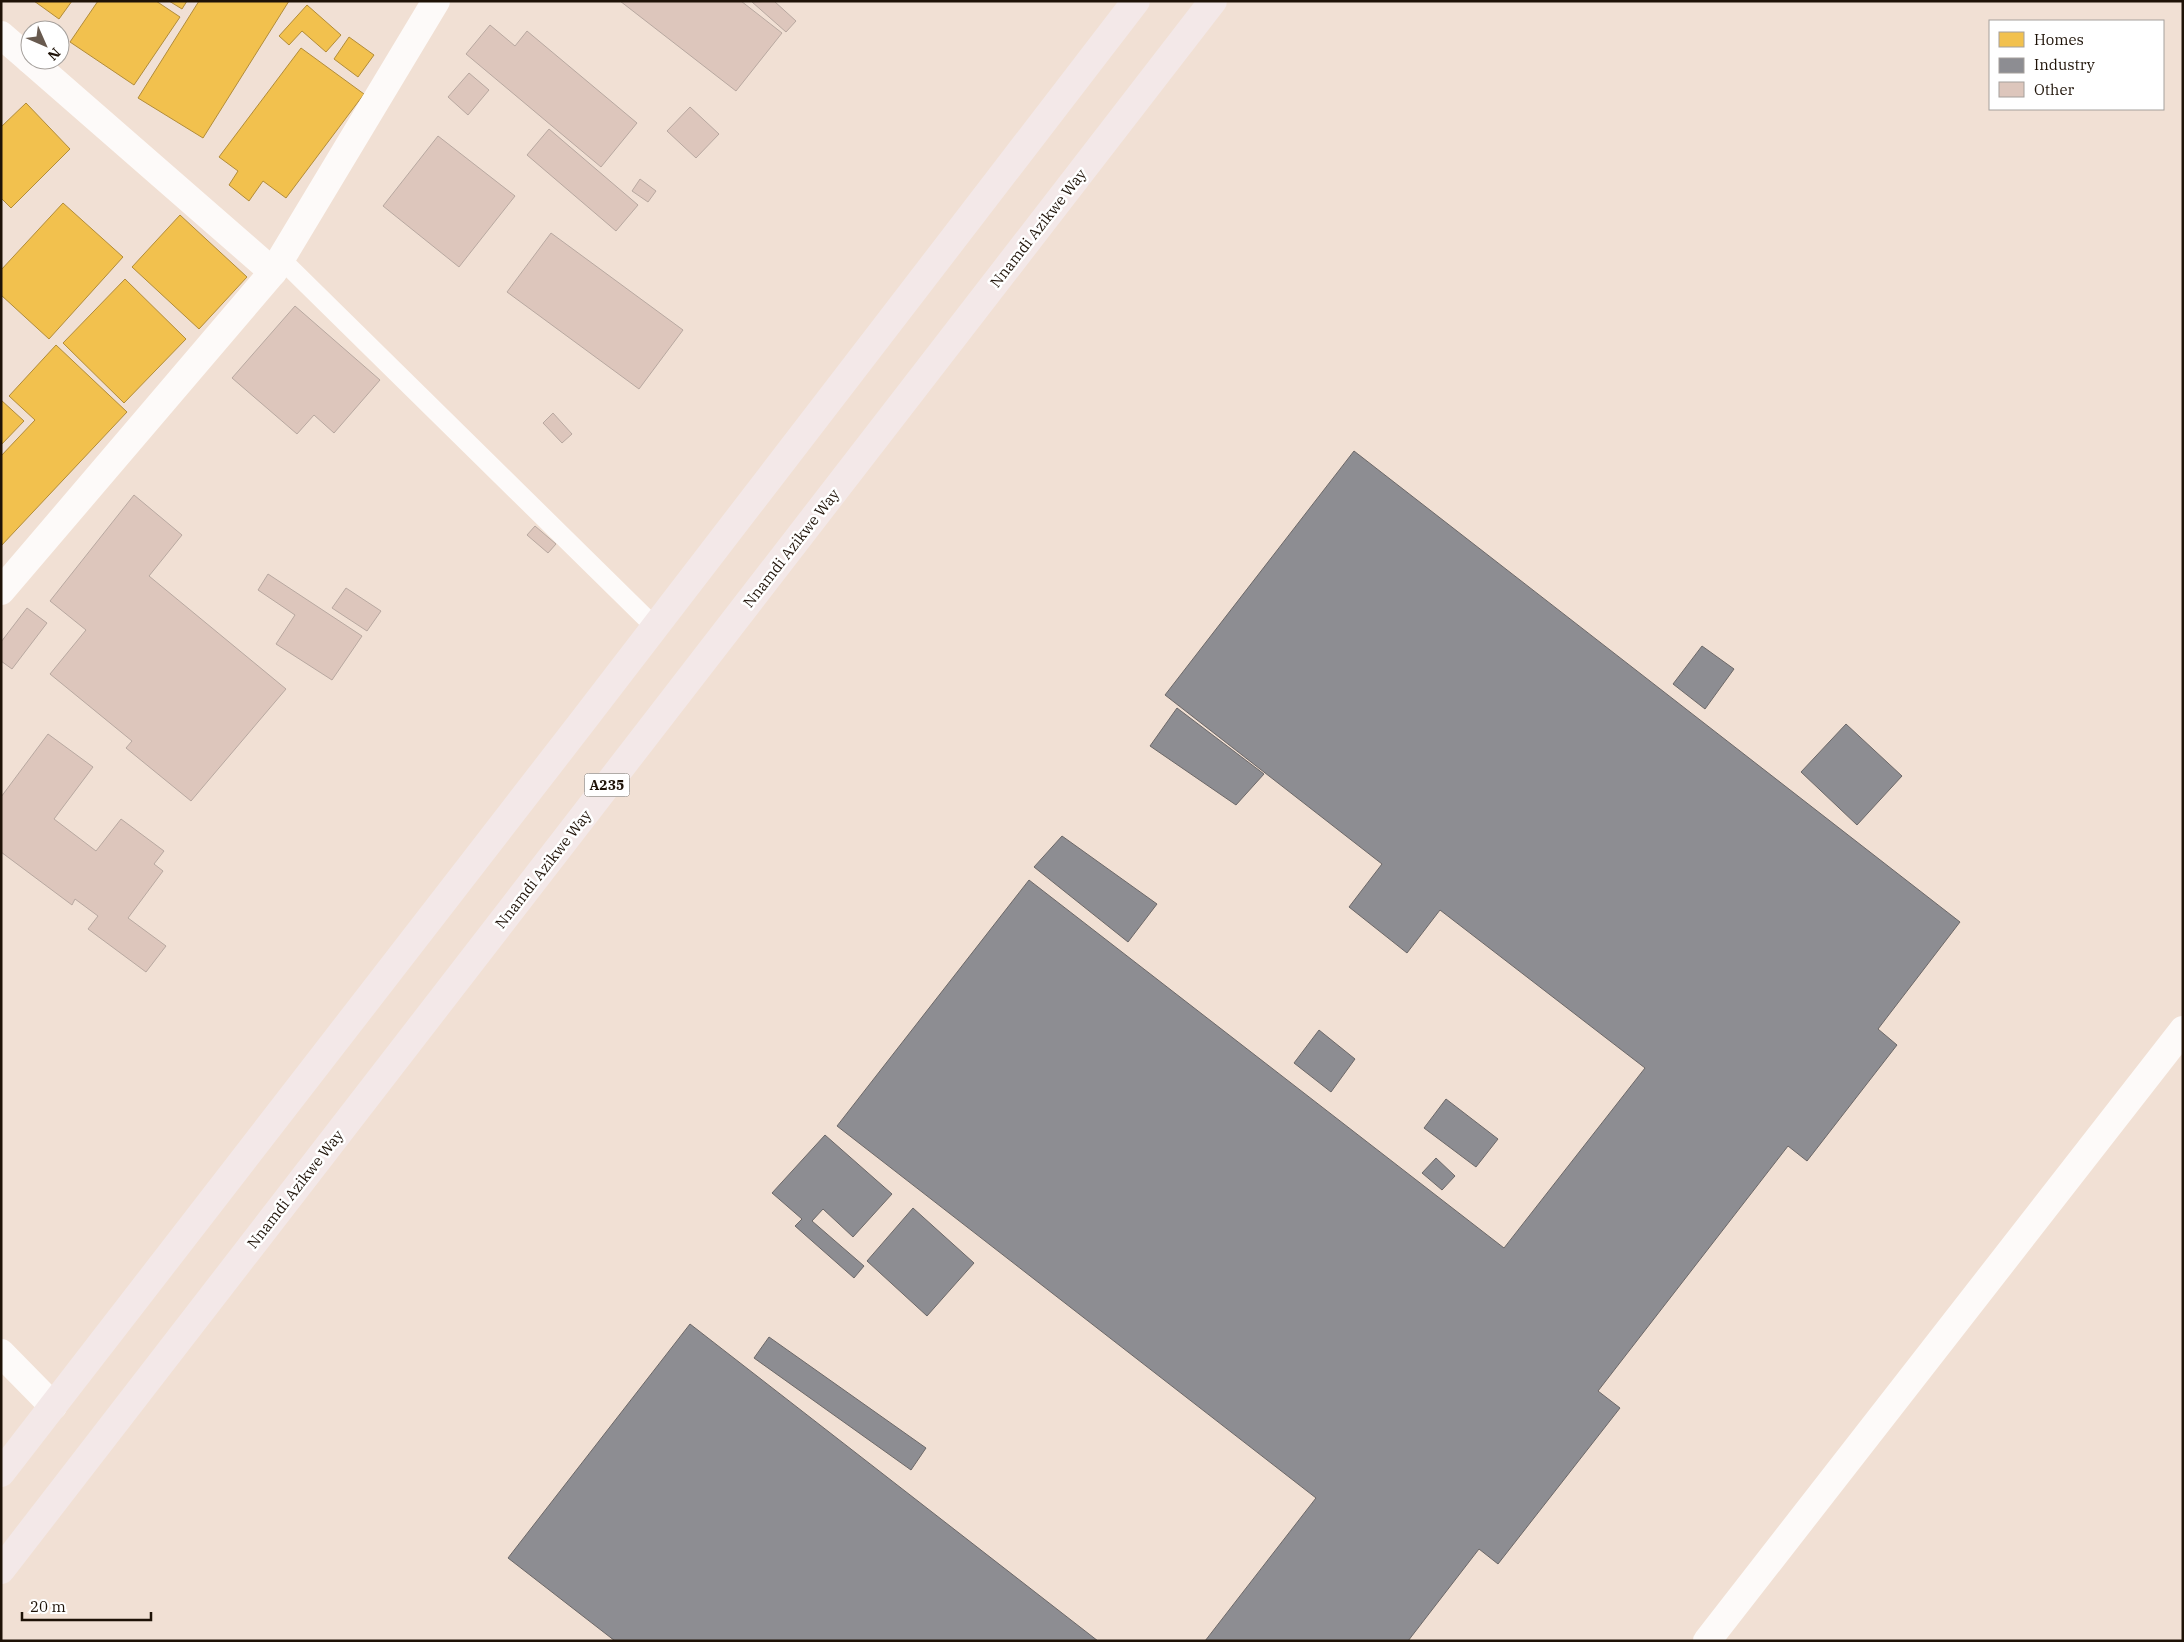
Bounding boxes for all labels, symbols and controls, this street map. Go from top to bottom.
north arrow [20,20,70,70]
legend [1989,20,2164,110]
text: Homes [2034,30,2084,49]
text: N [44,44,64,64]
text: Industry [2034,55,2095,74]
text: Other [2034,80,2074,99]
street label: Nnamdi Azikwe Way [986,165,1090,291]
street label: Nnamdi Azikwe Way [739,485,843,611]
road number: A235 [584,774,630,796]
street label: Nnamdi Azikwe Way [491,806,595,932]
street label: Nnamdi Azikwe Way [243,1126,347,1252]
scale bar [22,1590,151,1622]
text: 20 m [30,1597,66,1616]

